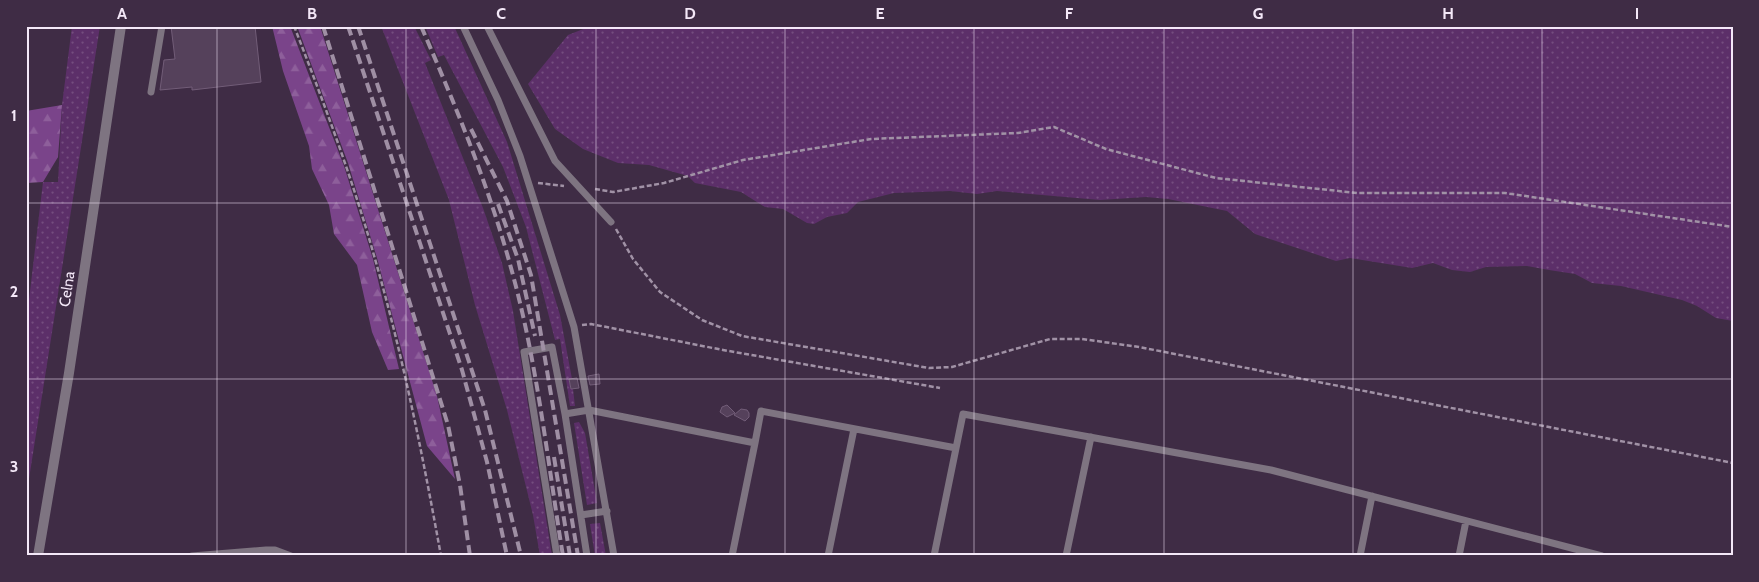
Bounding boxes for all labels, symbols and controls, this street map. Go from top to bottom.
text: A [117,4,127,23]
text: B [307,4,317,23]
text: C [496,4,506,23]
text: D [684,4,696,23]
text: E [875,4,885,23]
text: F [1065,4,1074,23]
text: G [1253,4,1263,23]
text: H [1442,4,1454,23]
text: I [1635,4,1639,23]
text: 1 [11,106,17,125]
street label: Celna [55,269,79,308]
text: 2 [10,282,18,301]
text: 3 [10,457,18,476]

